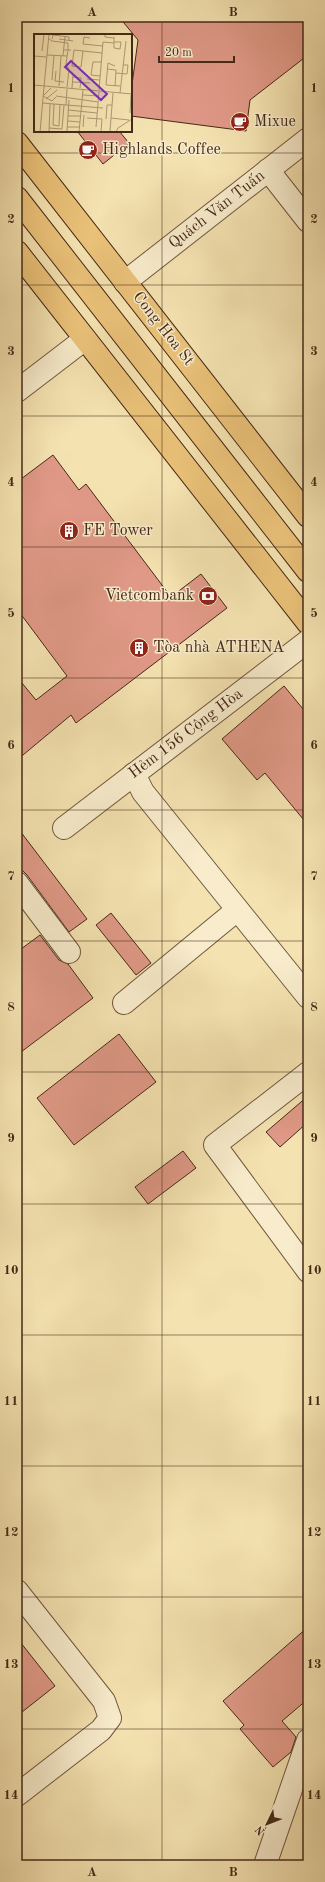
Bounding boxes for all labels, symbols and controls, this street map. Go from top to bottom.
text: A [87,6,97,19]
text: B [228,6,238,19]
inset map [34,34,132,132]
scale bar [159,38,234,64]
text: 20 m [165,47,192,59]
text: 1 [7,82,15,95]
text: 1 [310,82,318,95]
cafe icon: Mixue [229,111,251,133]
place label: Mixue [254,114,296,130]
cafe icon: Highlands Coffee [77,139,99,161]
place label: Highlands Coffee [102,142,221,158]
street label: Quách Văn Tuấn [165,166,268,252]
text: 2 [7,213,15,226]
text: 2 [310,213,318,226]
street label: Cong Hoa St [129,289,197,369]
text: 3 [7,345,15,358]
text: 3 [310,345,318,358]
text: 4 [7,476,15,489]
text: 4 [310,476,318,489]
building icon: FE Tower [58,520,80,542]
place label: FE Tower [83,523,153,539]
bank icon: Vietcombank [197,585,219,607]
place label: Vietcombank [104,588,194,604]
text: 5 [7,607,15,620]
text: 5 [310,607,318,620]
building icon: Tòa nhà ATHENA [128,637,150,659]
place label: Tòa nhà ATHENA [153,640,284,656]
street label: Hẻm 156 Cộng Hòa [126,686,246,782]
text: 6 [7,739,15,752]
text: 6 [310,739,318,752]
text: 7 [7,870,15,883]
text: 7 [310,870,318,883]
text: 8 [7,1001,15,1014]
text: 8 [310,1001,318,1014]
text: 9 [7,1132,15,1145]
text: 9 [310,1132,318,1145]
text: 10 [3,1264,19,1277]
text: 10 [306,1264,322,1277]
text: 11 [3,1395,19,1408]
text: 11 [306,1395,322,1408]
text: 12 [3,1526,19,1539]
text: 12 [306,1526,322,1539]
text: 13 [3,1658,19,1671]
text: 13 [306,1658,322,1671]
text: 14 [3,1789,19,1802]
text: 14 [306,1789,322,1802]
north arrow [247,1804,287,1844]
text: N [253,1823,268,1837]
text: A [87,1866,97,1879]
text: B [228,1866,238,1879]

